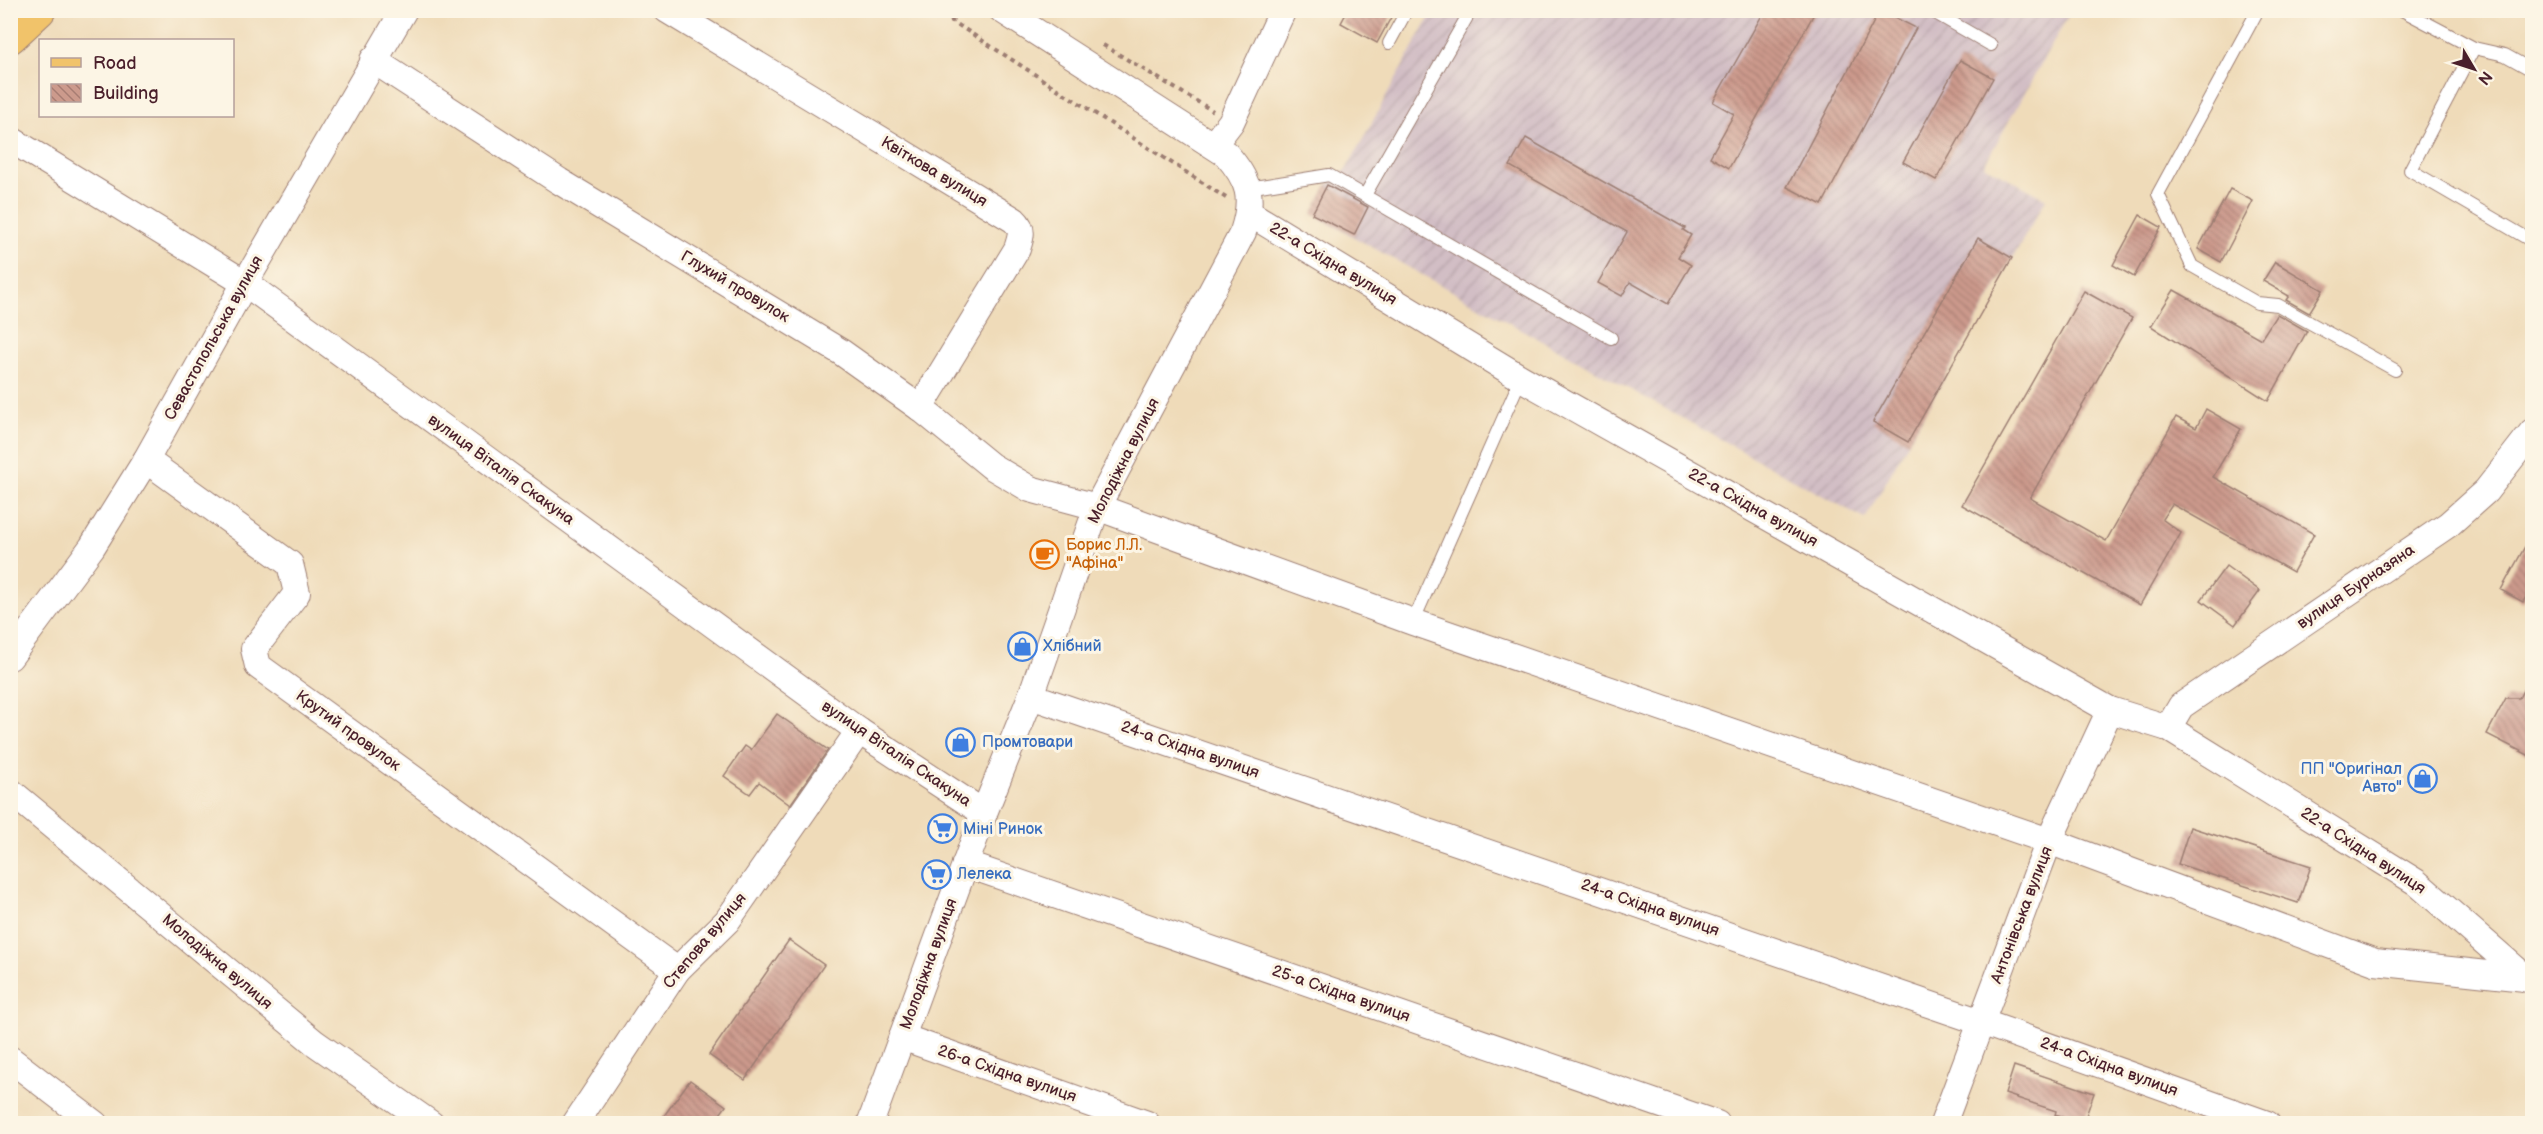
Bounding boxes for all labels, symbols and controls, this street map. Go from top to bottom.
legend [39,39,234,117]
north arrow [2444,39,2504,99]
text: Road [93,53,137,74]
text: N [2473,67,2496,88]
text: Building [93,83,159,104]
street label: Квіткова вулиця [877,133,991,211]
street label: 22-а Східна вулиця [1266,218,1400,310]
street label: Глухий провулок [677,247,793,327]
street label: Севастопольська вулиця [161,252,267,424]
street label: Молодіжна вулиця [1084,395,1164,527]
street label: вулиця Віталія Скакуна [424,411,578,530]
street label: 22-а Східна вулиця [1685,465,1821,552]
place label: Борис Л.Л. "Афіна" [1066,536,1142,573]
cafe icon: Борис Л.Л. "Афіна" [1029,538,1061,570]
street label: вулиця Бурназяна [2294,540,2419,633]
shop icon: Хлібний [1006,630,1038,662]
place label: Хлібний [1043,637,1102,656]
street label: Крутий провулок [292,687,404,776]
street label: вулиця Віталія Скакуна [818,697,975,811]
street label: 24-а Східна вулиця [1118,717,1262,783]
shop icon: Промтовари [945,726,977,758]
place label: Промтовари [982,733,1073,752]
place label: ПП "Оригінал Авто" [2300,760,2402,797]
shop icon: ПП "Оригінал Авто" [2407,762,2439,794]
street label: 22-а Східна вулиця [2297,804,2429,899]
supermarket icon: Міні Ринок [926,813,958,845]
place label: Міні Ринок [963,820,1043,839]
street label: Антонівська вулиця [1987,844,2057,987]
supermarket icon: Лелека [920,858,952,890]
place label: Лелека [956,865,1012,884]
street label: 24-а Східна вулиця [1578,875,1722,941]
street label: Степова вулиця [659,889,751,993]
street label: Молодіжна вулиця [896,896,962,1032]
street label: Молодіжна вулиця [158,910,276,1014]
street label: 25-а Східна вулиця [1269,961,1413,1027]
street label: 24-а Східна вулиця [2038,1033,2181,1101]
street label: 26-а Східна вулиця [935,1041,1079,1107]

